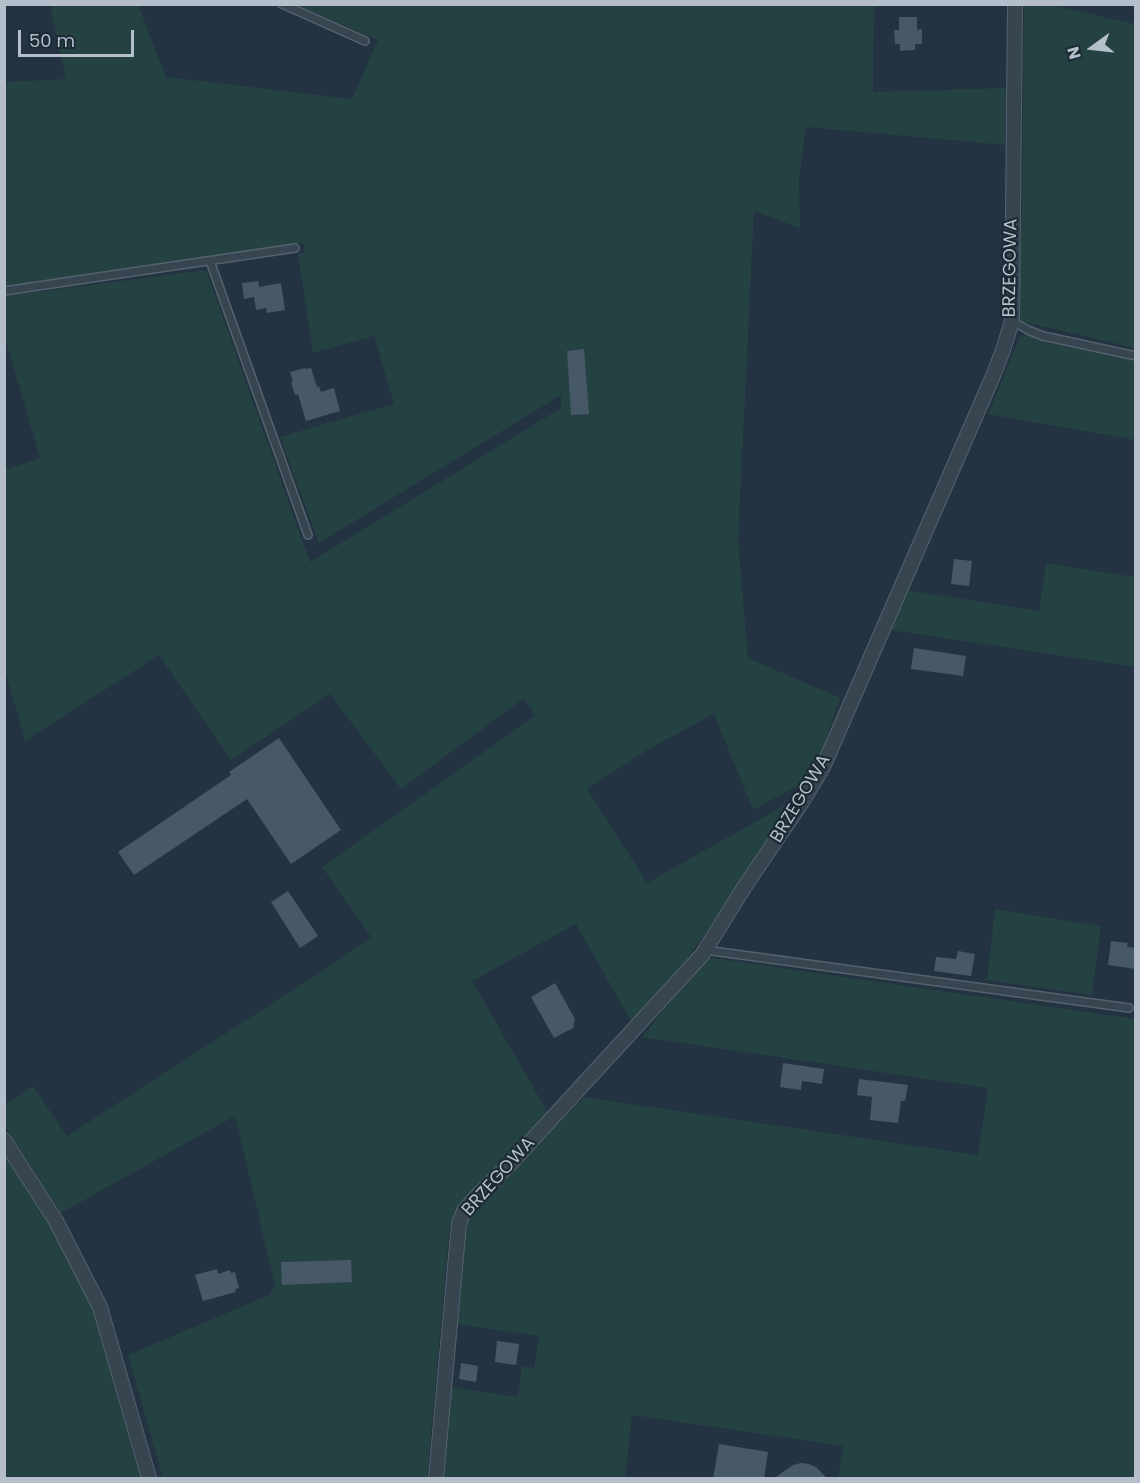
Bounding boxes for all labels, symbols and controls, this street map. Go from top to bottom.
scale bar [21,18,136,56]
north arrow [1062,18,1122,78]
text: 50 m [29,28,75,53]
text: N [1061,44,1087,62]
street label: BRZEGOWA [999,218,1023,318]
street label: BRZEGOWA [766,751,836,847]
street label: BRZEGOWA [458,1133,540,1221]

